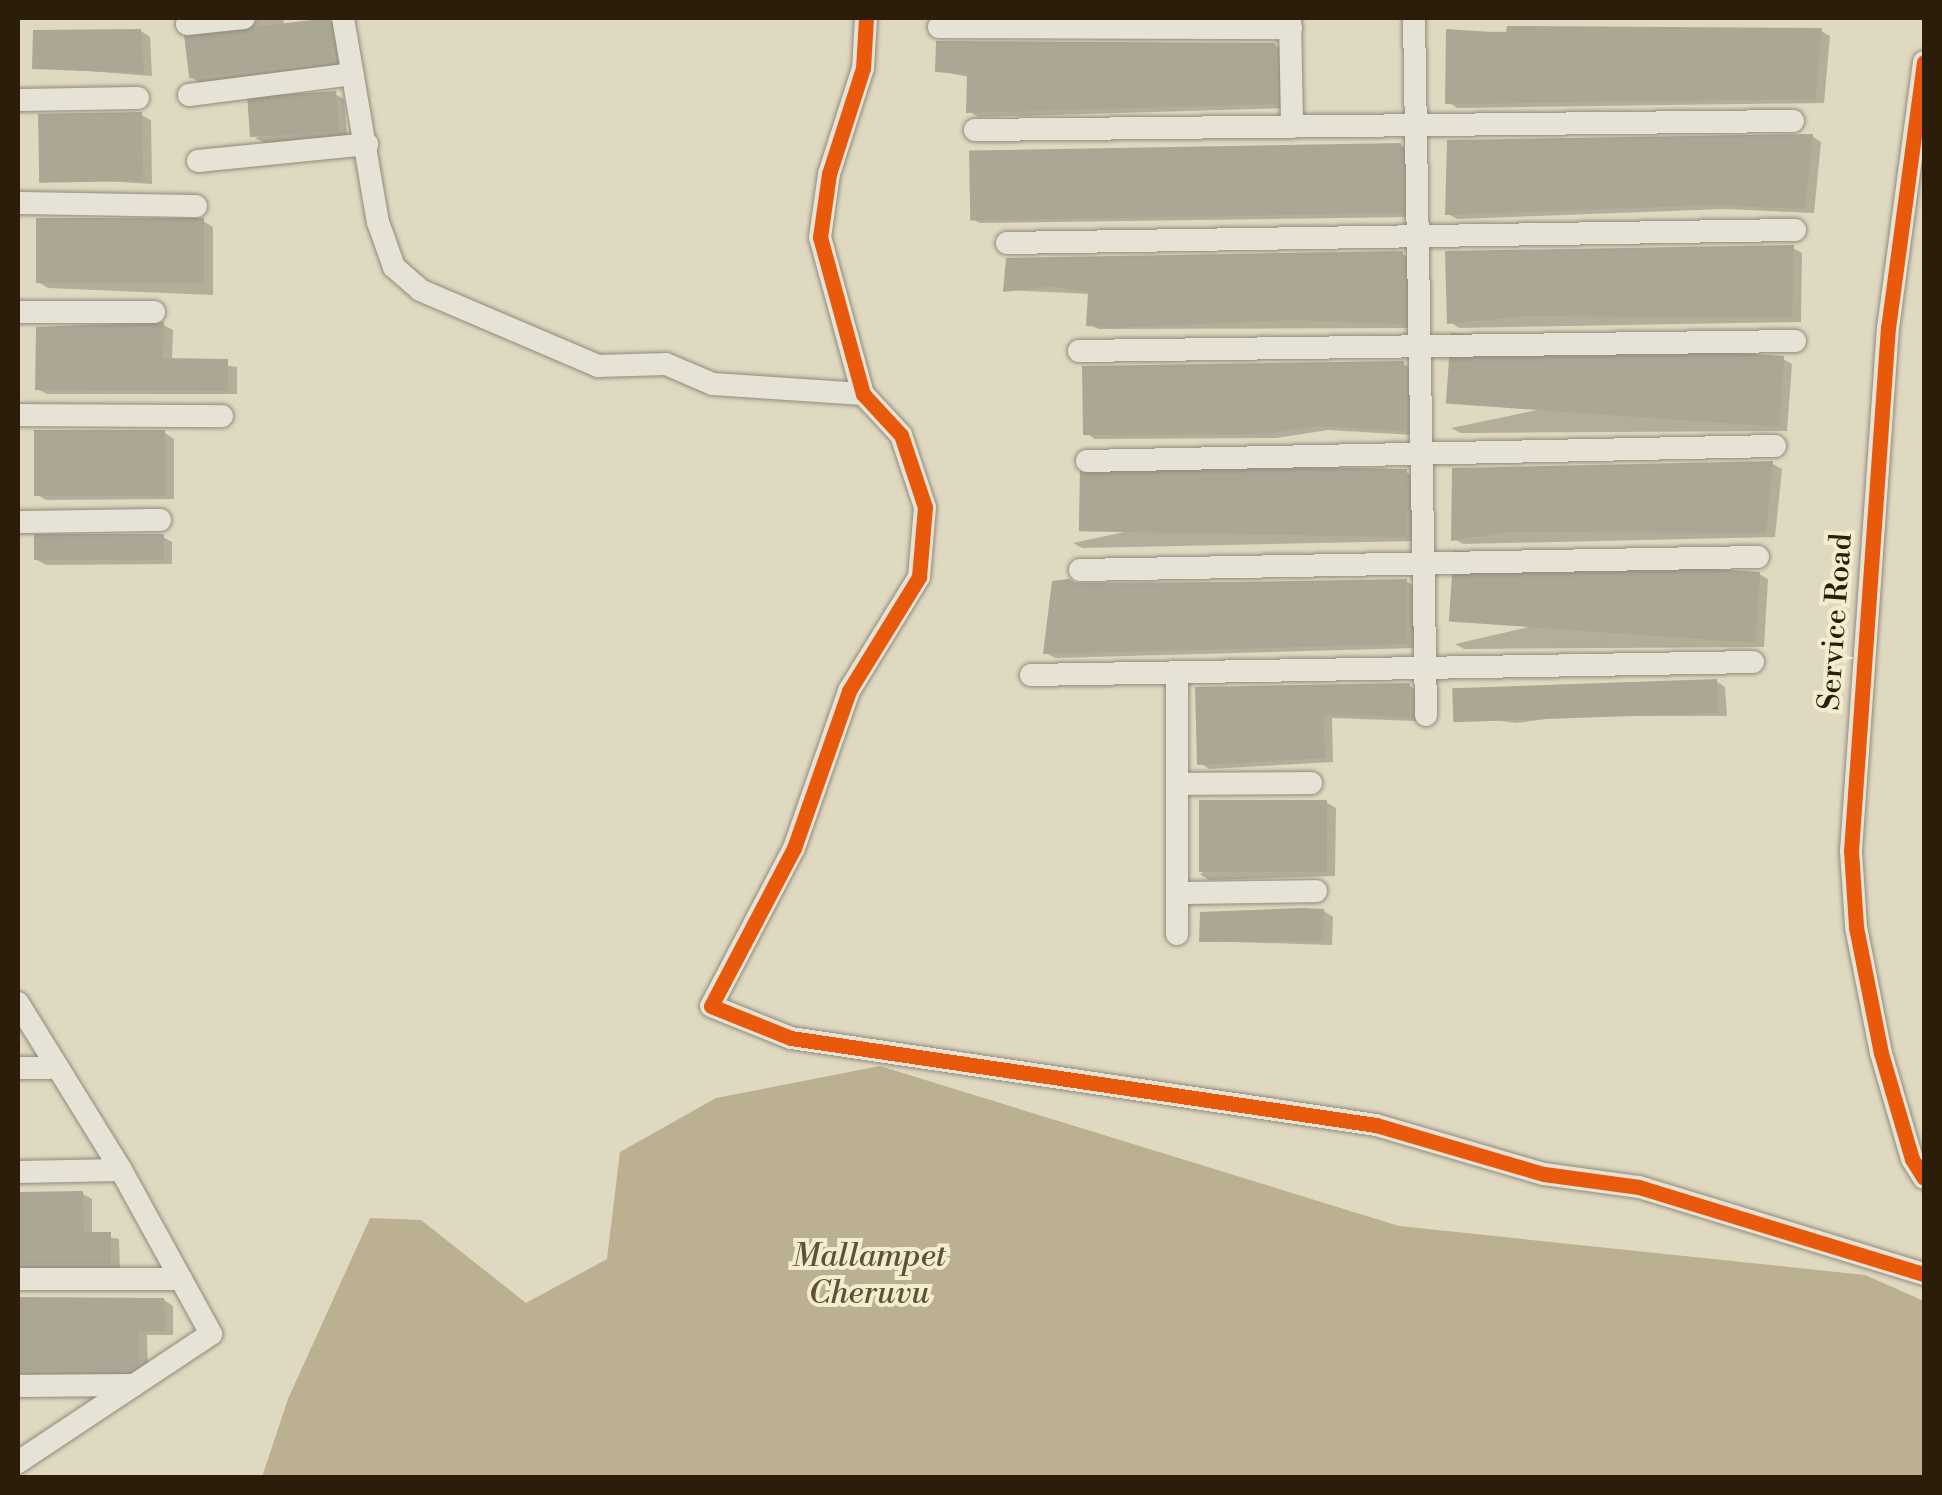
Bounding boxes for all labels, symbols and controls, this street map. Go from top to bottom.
street label: Service Road [1812,532,1860,712]
water label: Mallampet Cheruvu [792,1238,946,1313]

